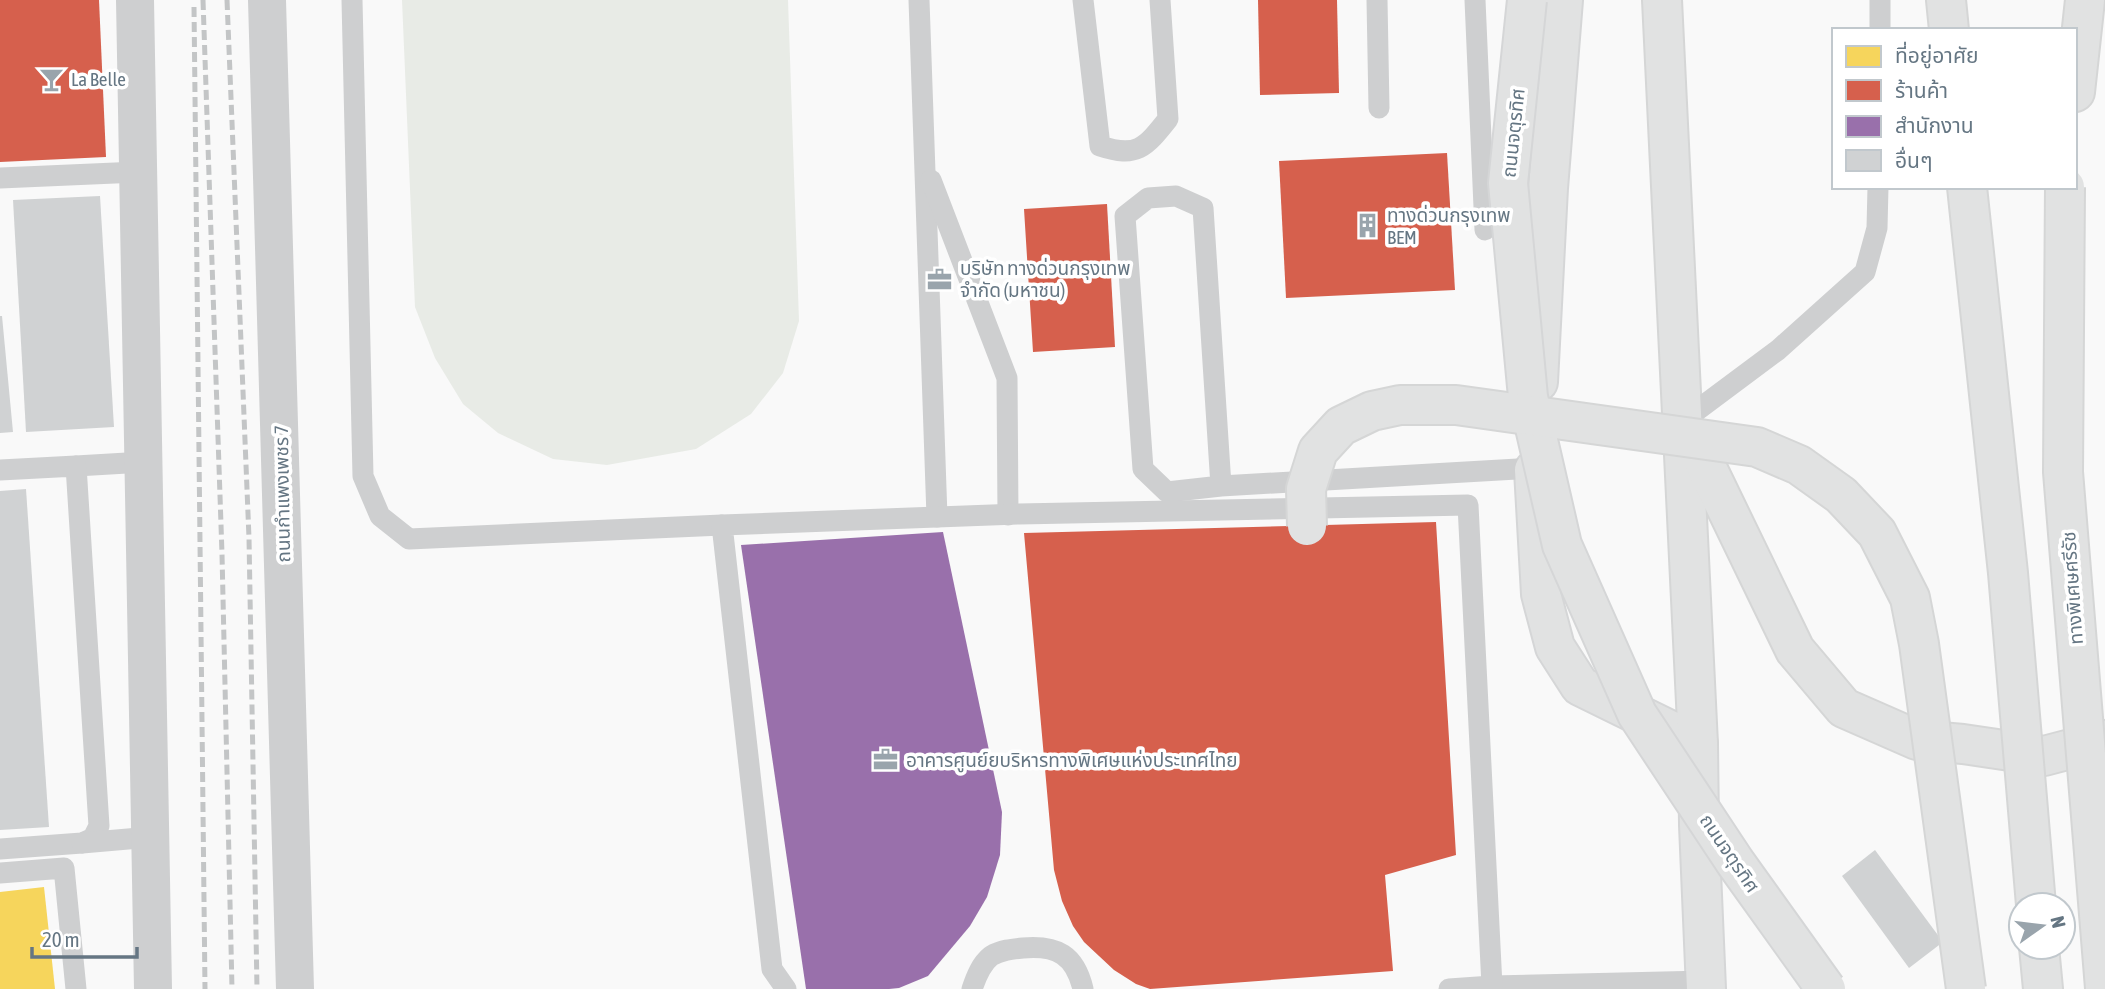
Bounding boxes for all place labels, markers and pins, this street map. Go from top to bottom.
bar icon: La Belle [37,65,65,93]
place label: La Belle [71,68,126,90]
place label: ทางด่วนกรุงเทพ BEM [1387,204,1510,248]
building icon: ทางด่วนกรุงเทพ BEM [1353,212,1381,240]
place label: บริษัท ทางด่วนกรุงเทพ จำกัด (มหาชน) [960,257,1131,301]
office icon: บริษัท ทางด่วนกรุงเทพ จำกัด (มหาชน) [926,265,954,293]
office icon: อาคารศูนย์ยบริหารทางพิเศษแห่งประเทศไทย [872,746,900,774]
place label: อาคารศูนย์ยบริหารทางพิเศษแห่งประเทศไทย [906,749,1238,773]

